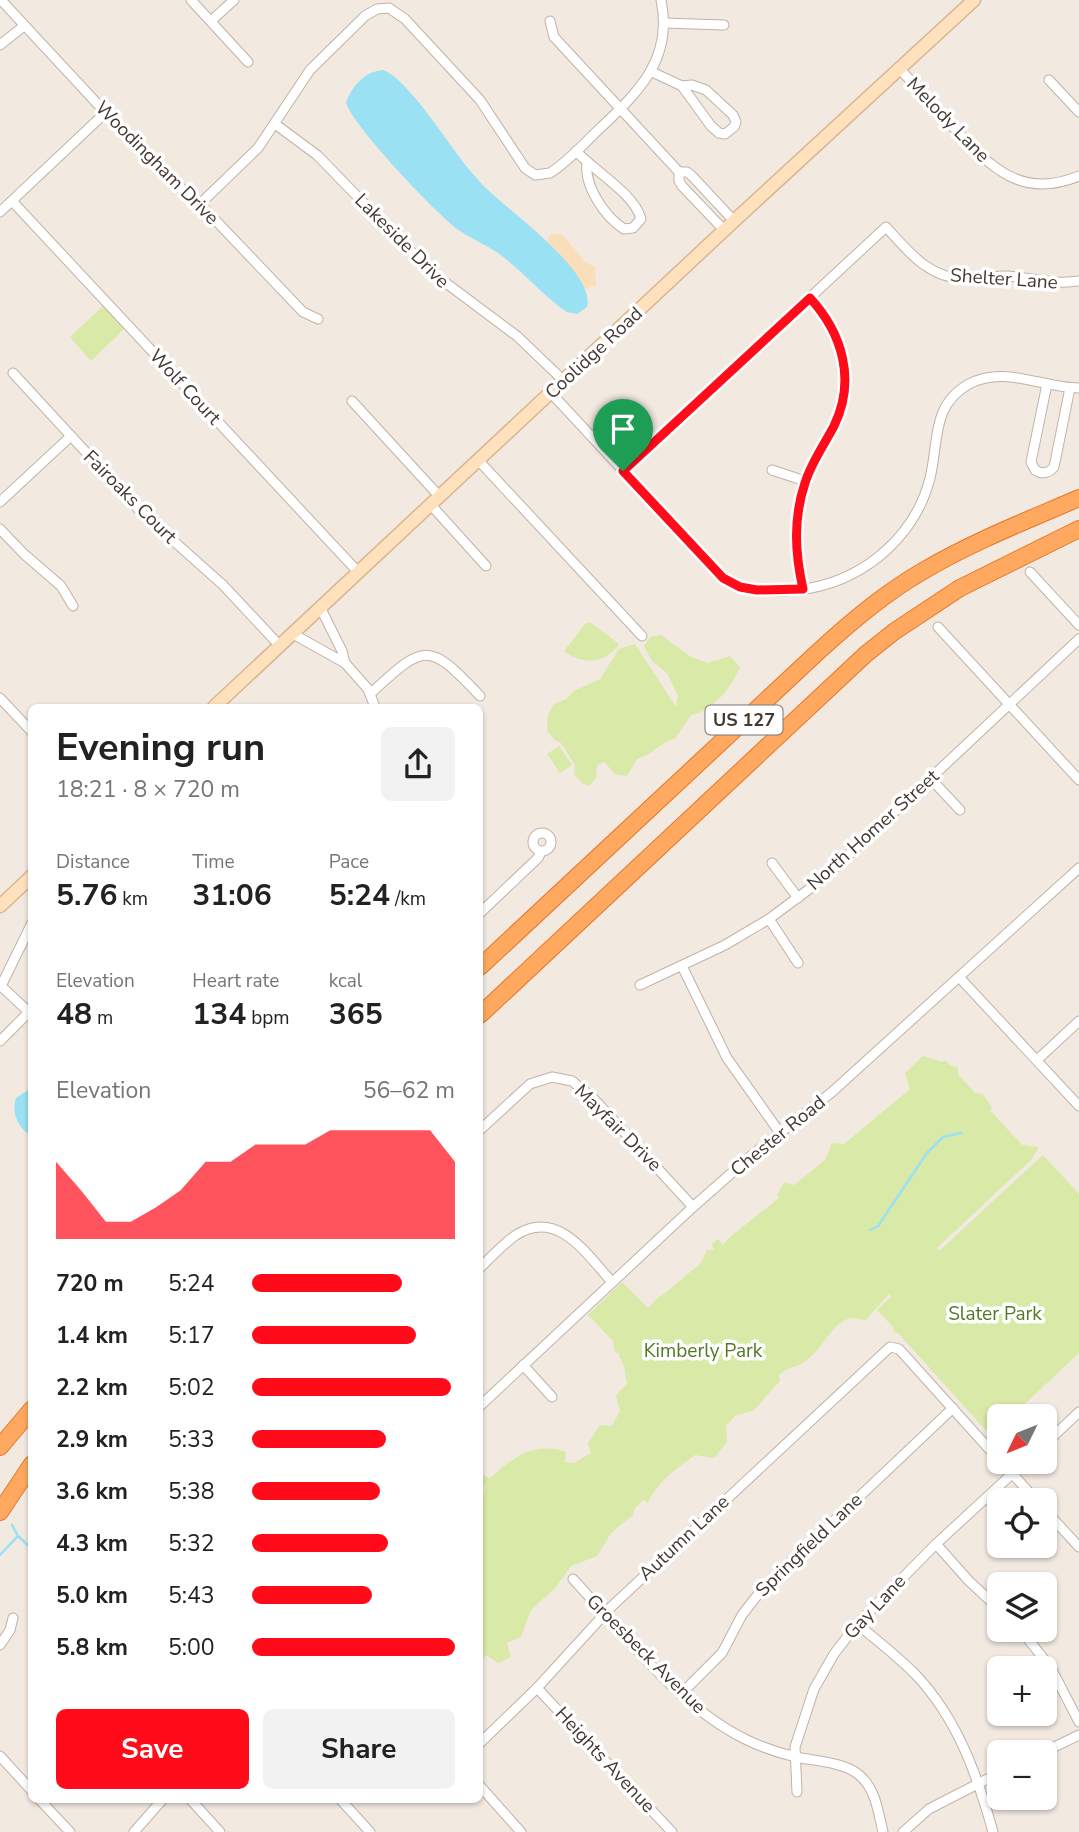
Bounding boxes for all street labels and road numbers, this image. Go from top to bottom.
street label: Melody Lane [901,72,995,168]
street label: Woodingham Drive [89,95,225,231]
street label: Lakeside Drive [349,188,455,294]
street label: Shelter Lane [949,262,1059,296]
street label: Coolidge Road [540,301,648,405]
street label: Wolf Court [143,344,227,431]
street label: Fairoaks Court [78,445,183,550]
road number: US 127 [706,706,782,734]
street label: North Homer Street [801,764,945,896]
street label: Mayfair Drive [569,1079,667,1177]
street label: Chester Road [725,1090,831,1182]
street label: Springfield Lane [750,1487,868,1603]
street label: Autumn Lane [633,1489,735,1587]
street label: Gay Lane [838,1569,912,1645]
street label: Groesbeck Avenue [580,1588,712,1720]
street label: Heights Avenue [549,1701,661,1819]

